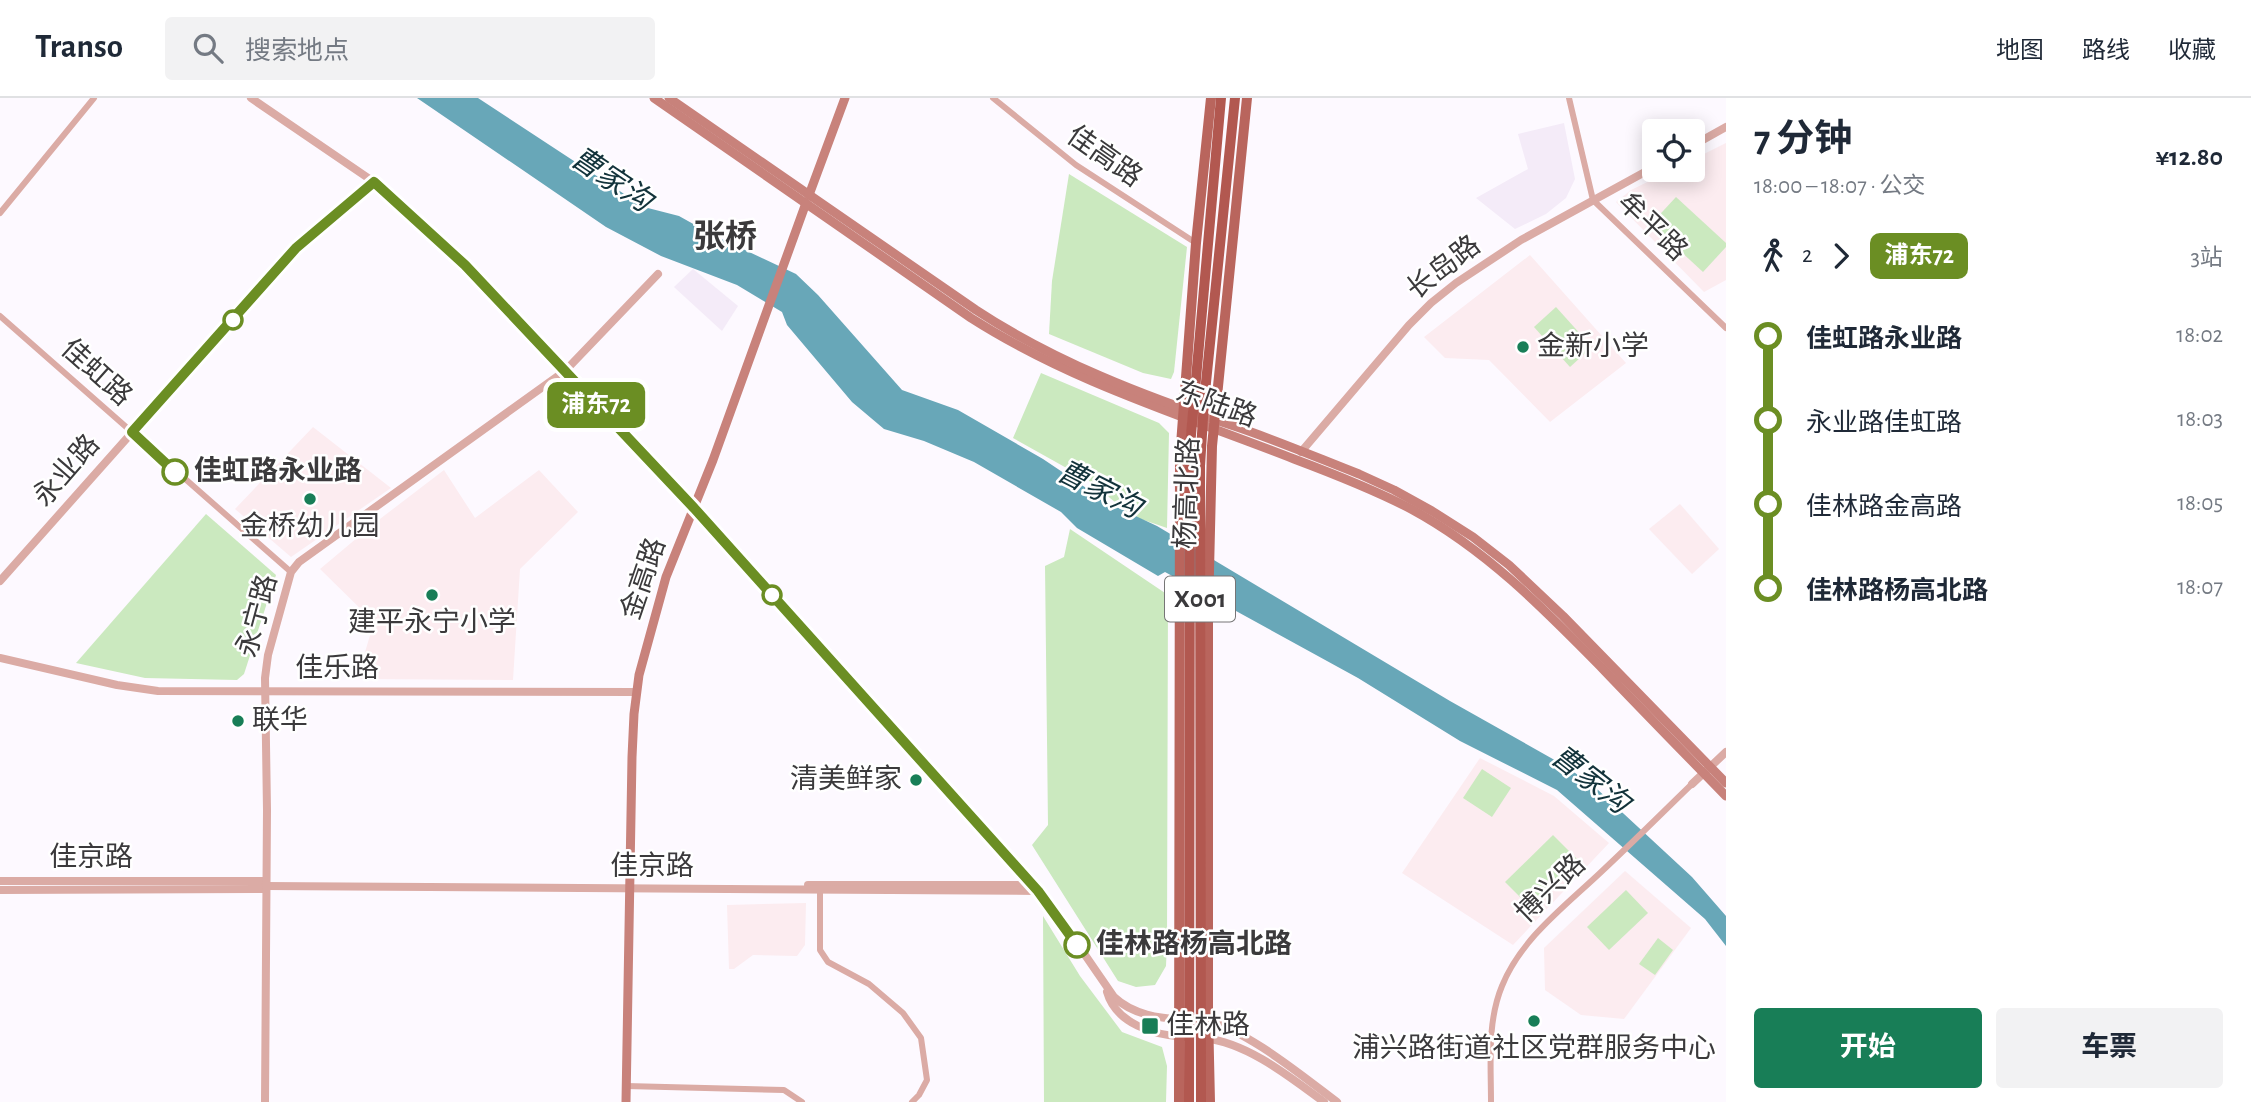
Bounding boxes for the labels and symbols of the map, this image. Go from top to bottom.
street label: 佳高路 [1062,120,1148,193]
water label: 曹家沟 [565,141,660,219]
street label: 牟平路 [1612,186,1693,266]
district label: 张桥 [693,219,757,253]
street label: 长岛路 [1401,230,1486,305]
unlabelled marker [223,310,243,330]
place label: 金新小学 [1537,331,1649,361]
street label: 佳虹路 [55,333,138,412]
marker: 金新小学 [1515,339,1531,355]
street label: 东陆路 [1172,376,1261,433]
line badge: 浦东72 [547,382,645,428]
street label: 永业路 [27,429,105,512]
street label: 杨高北路 [1170,436,1204,549]
water label: 曹家沟 [1052,454,1149,525]
place label: 佳虹路永业路 [194,455,362,486]
marker: 佳虹路永业路 [162,459,188,485]
marker: 金桥幼儿园 [302,491,318,507]
place label: 金桥幼儿园 [240,511,380,541]
street label: 金高路 [615,534,671,623]
street label: 永宁路 [232,571,282,660]
road number: X001 [1165,576,1235,622]
unlabelled marker [762,585,782,605]
marker: 建平永宁小学 [424,587,440,603]
place label: 建平永宁小学 [348,607,516,637]
street label: 佳乐路 [295,653,379,683]
place label: 联华 [252,705,308,735]
marker: 联华 [230,713,246,729]
water label: 曹家沟 [1545,739,1638,821]
place label: 清美鲜家 [790,764,902,794]
marker: 清美鲜家 [908,772,924,788]
street label: 佳京路 [49,842,133,872]
street label: 博兴路 [1510,848,1591,928]
street label: 佳京路 [610,851,694,881]
place label: 佳林路杨高北路 [1096,928,1292,959]
marker: 佳林路杨高北路 [1064,932,1090,958]
place label: 佳林路 [1166,1010,1250,1040]
marker: 浦兴路街道社区党群服务中心 [1526,1013,1542,1029]
marker: 佳林路 [1140,1016,1160,1036]
place label: 浦兴路街道社区党群服务中心 [1352,1033,1716,1063]

